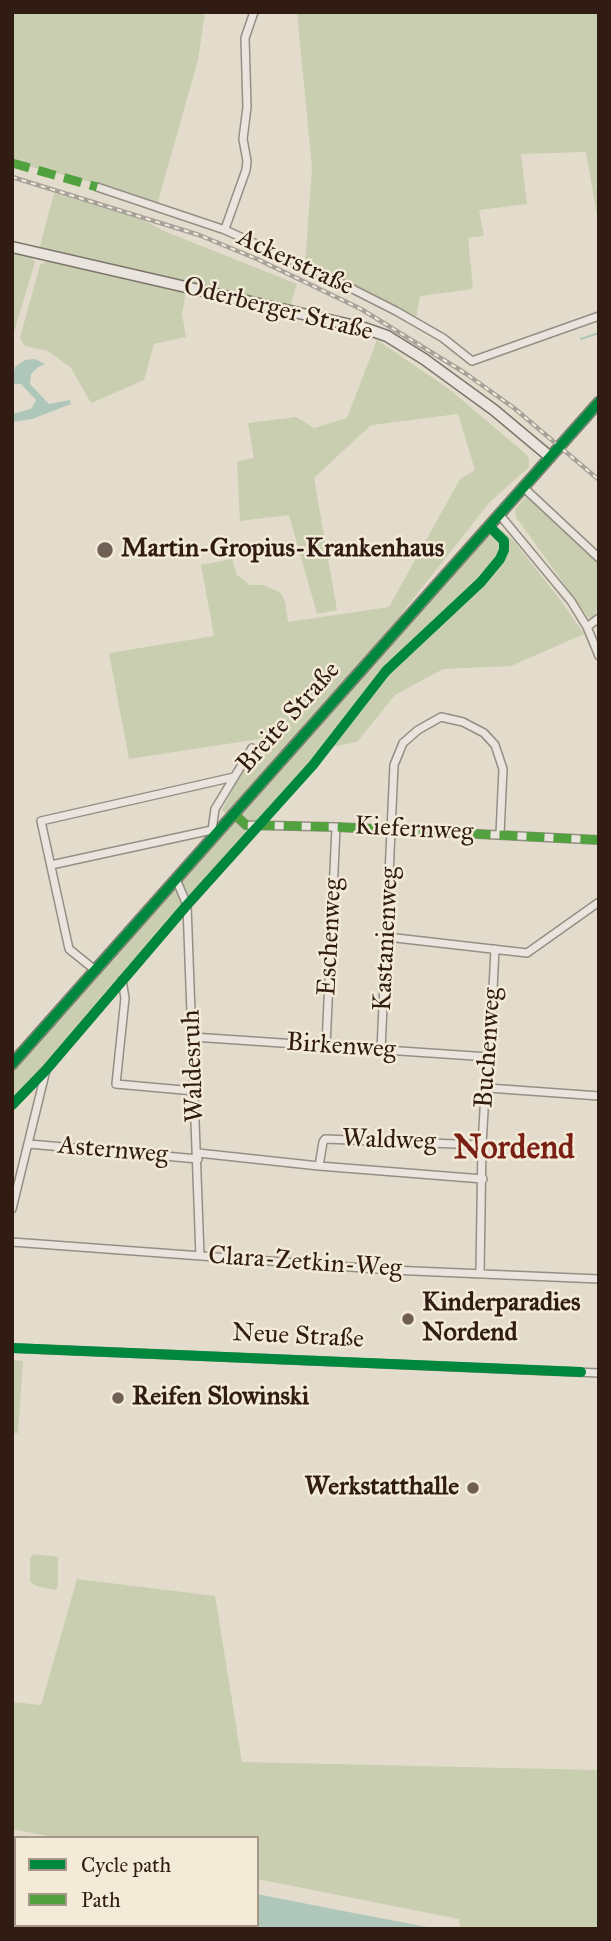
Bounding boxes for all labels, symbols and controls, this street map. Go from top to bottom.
street label: Ackerstraße [232,223,358,303]
street label: Oderberger Straße [180,271,376,349]
place label: Martin-Gropius-Krankenhaus [121,534,444,566]
marker: Martin-Gropius-Krankenhaus [95,540,115,560]
street label: Breite Straße [231,656,347,780]
street label: Kiefernweg [354,811,474,849]
street label: Kastanienweg [368,866,406,1012]
street label: Eschenweg [312,877,350,997]
street label: Buchenweg [469,987,509,1109]
street label: Waldesruh [176,1009,212,1123]
street label: Birkenweg [285,1028,397,1066]
street label: Waldweg [341,1124,437,1158]
district label: Nordend [453,1130,575,1170]
street label: Asternweg [57,1131,169,1171]
street label: Clara-Zetkin-Weg [207,1241,403,1285]
place label: Kinderparadies Nordend [422,1288,580,1350]
marker: Kinderparadies Nordend [400,1311,416,1327]
street label: Neue Straße [231,1318,365,1356]
place label: Reifen Slowinski [132,1382,309,1414]
marker: Reifen Slowinski [110,1390,126,1406]
place label: Werkstatthalle [305,1472,459,1504]
marker: Werkstatthalle [465,1480,481,1496]
legend [14,1836,259,1927]
text: Cycle path [81,1852,171,1878]
text: Path [81,1887,121,1913]

